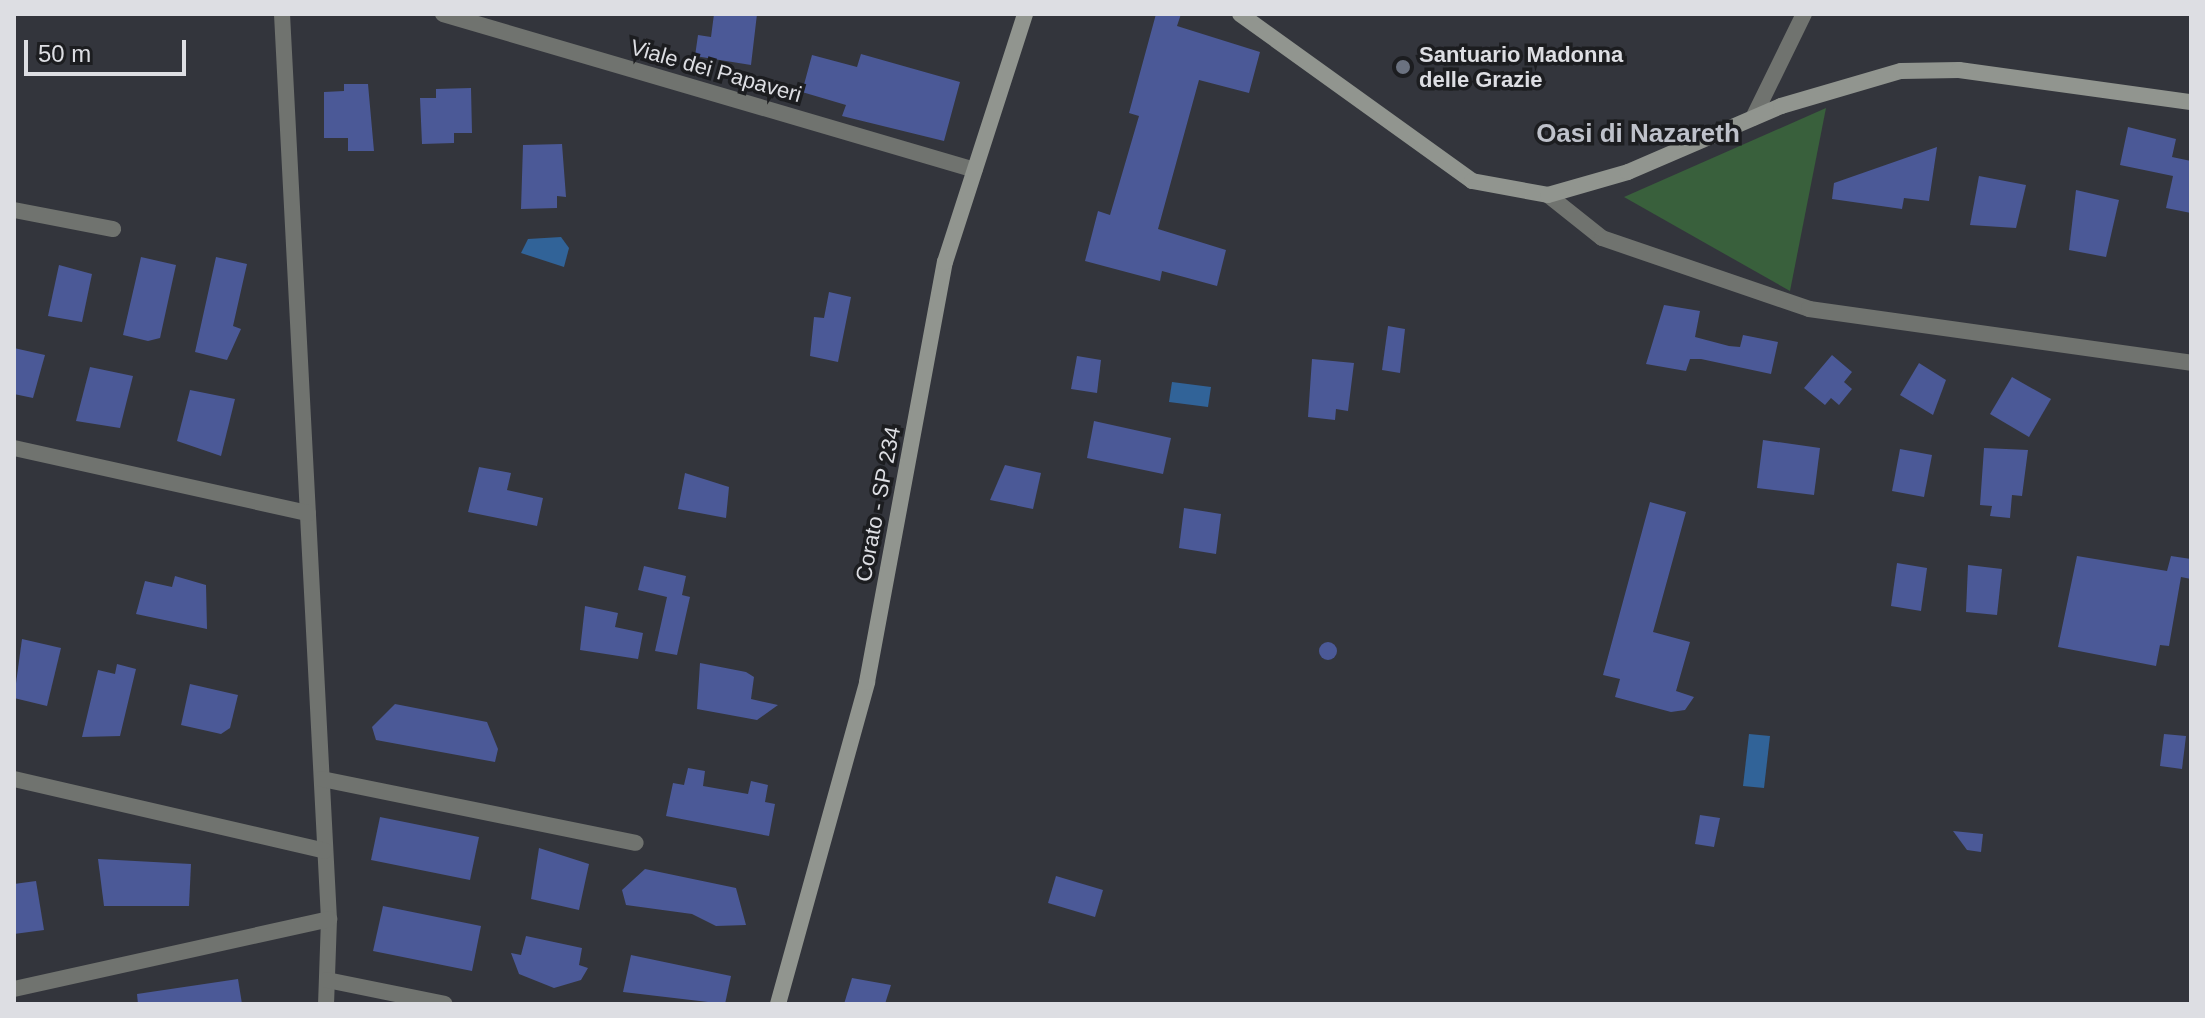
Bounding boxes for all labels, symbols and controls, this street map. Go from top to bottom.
scale bar [28,24,190,74]
street label: Viale dei Papaveri [627,34,805,108]
text: 50 m [38,40,91,67]
place label: Santuario Madonna delle Grazie [1419,41,1623,92]
marker: Santuario Madonna delle Grazie [1394,58,1412,76]
district label: Oasi di Nazareth [1536,118,1740,150]
street label: Corato - SP 234 [850,424,906,584]

